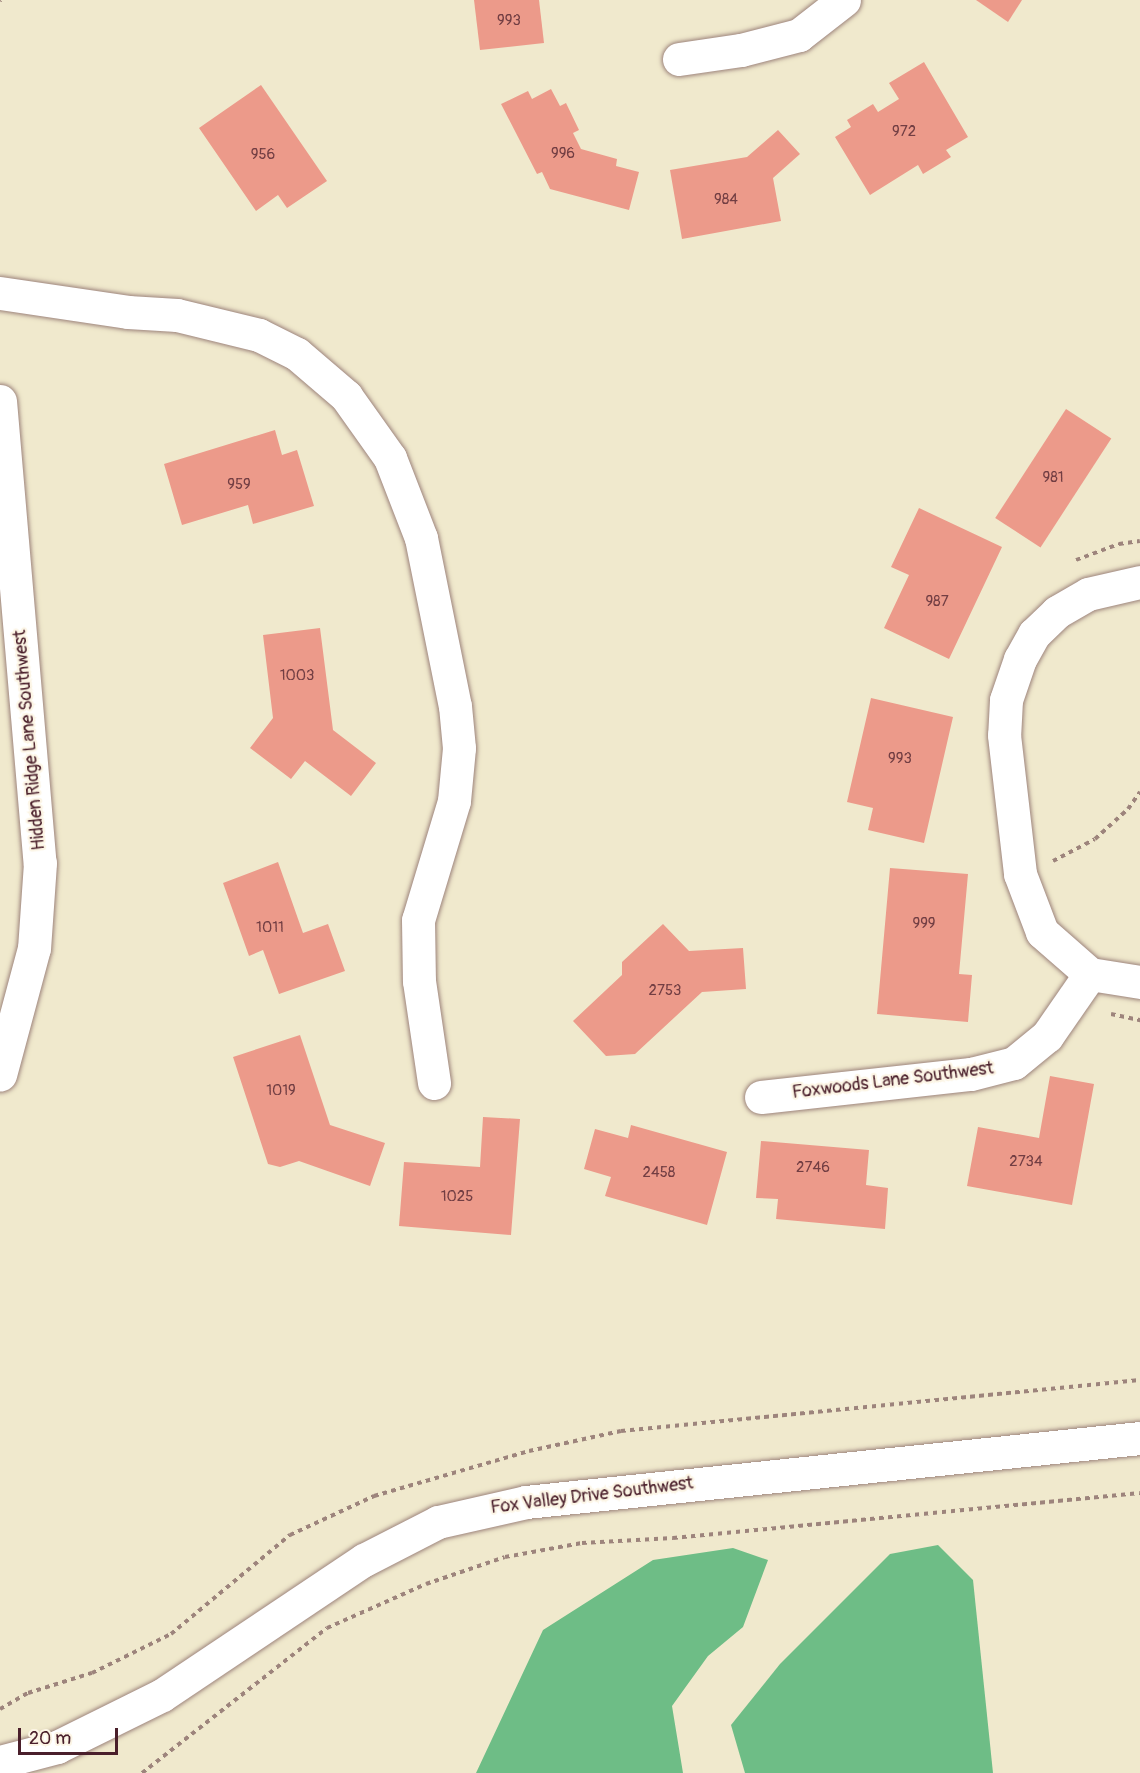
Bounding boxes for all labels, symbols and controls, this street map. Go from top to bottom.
house number: 993 [497,12,521,30]
house number: 972 [892,123,916,141]
house number: 996 [551,145,575,163]
house number: 956 [251,146,275,164]
house number: 984 [714,191,738,209]
house number: 981 [1042,469,1064,487]
house number: 959 [227,476,251,494]
house number: 987 [925,593,949,611]
street label: Hidden Ridge Lane Southwest [10,629,50,851]
house number: 1003 [280,667,314,685]
house number: 993 [888,750,912,768]
house number: 999 [912,915,936,933]
house number: 1011 [256,919,284,937]
house number: 2753 [649,982,681,1000]
street label: Foxwoods Lane Southwest [791,1058,995,1104]
house number: 1019 [266,1082,296,1100]
house number: 2734 [1009,1153,1043,1171]
house number: 2746 [796,1159,830,1177]
house number: 2458 [643,1164,675,1182]
house number: 1025 [441,1188,473,1206]
street label: Fox Valley Drive Southwest [489,1473,695,1519]
scale bar [21,1716,122,1754]
text: 20 m [29,1727,71,1750]

